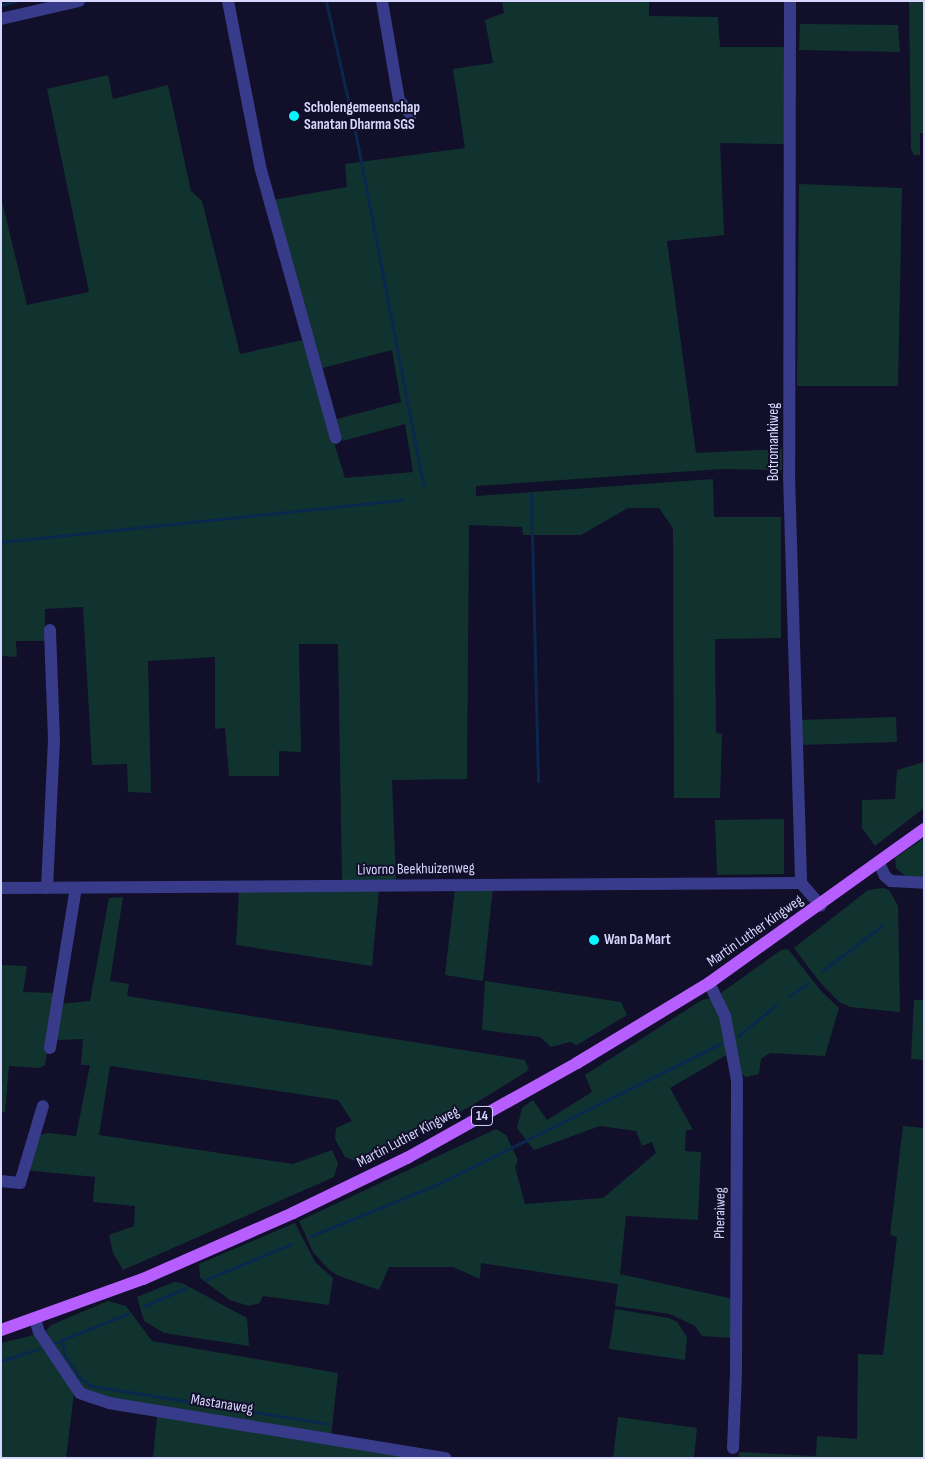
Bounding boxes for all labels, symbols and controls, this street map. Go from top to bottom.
place label: Scholengemeenschap Sanatan Dharma SGS [304,98,420,133]
marker: Scholengemeenschap Sanatan Dharma SGS [288,110,300,122]
street label: Botromankiweg [765,403,783,481]
street label: Livorno Beekhuizenweg [357,859,475,879]
street label: Martin Luther Kingweg [703,891,807,971]
place label: Wan Da Mart [604,931,671,949]
marker: Wan Da Mart [588,934,600,946]
street label: Martin Luther Kingweg [354,1102,462,1172]
road number: 14 [471,1104,493,1128]
street label: Pheraiweg [711,1187,729,1239]
street label: Mastanaweg [190,1390,254,1418]

